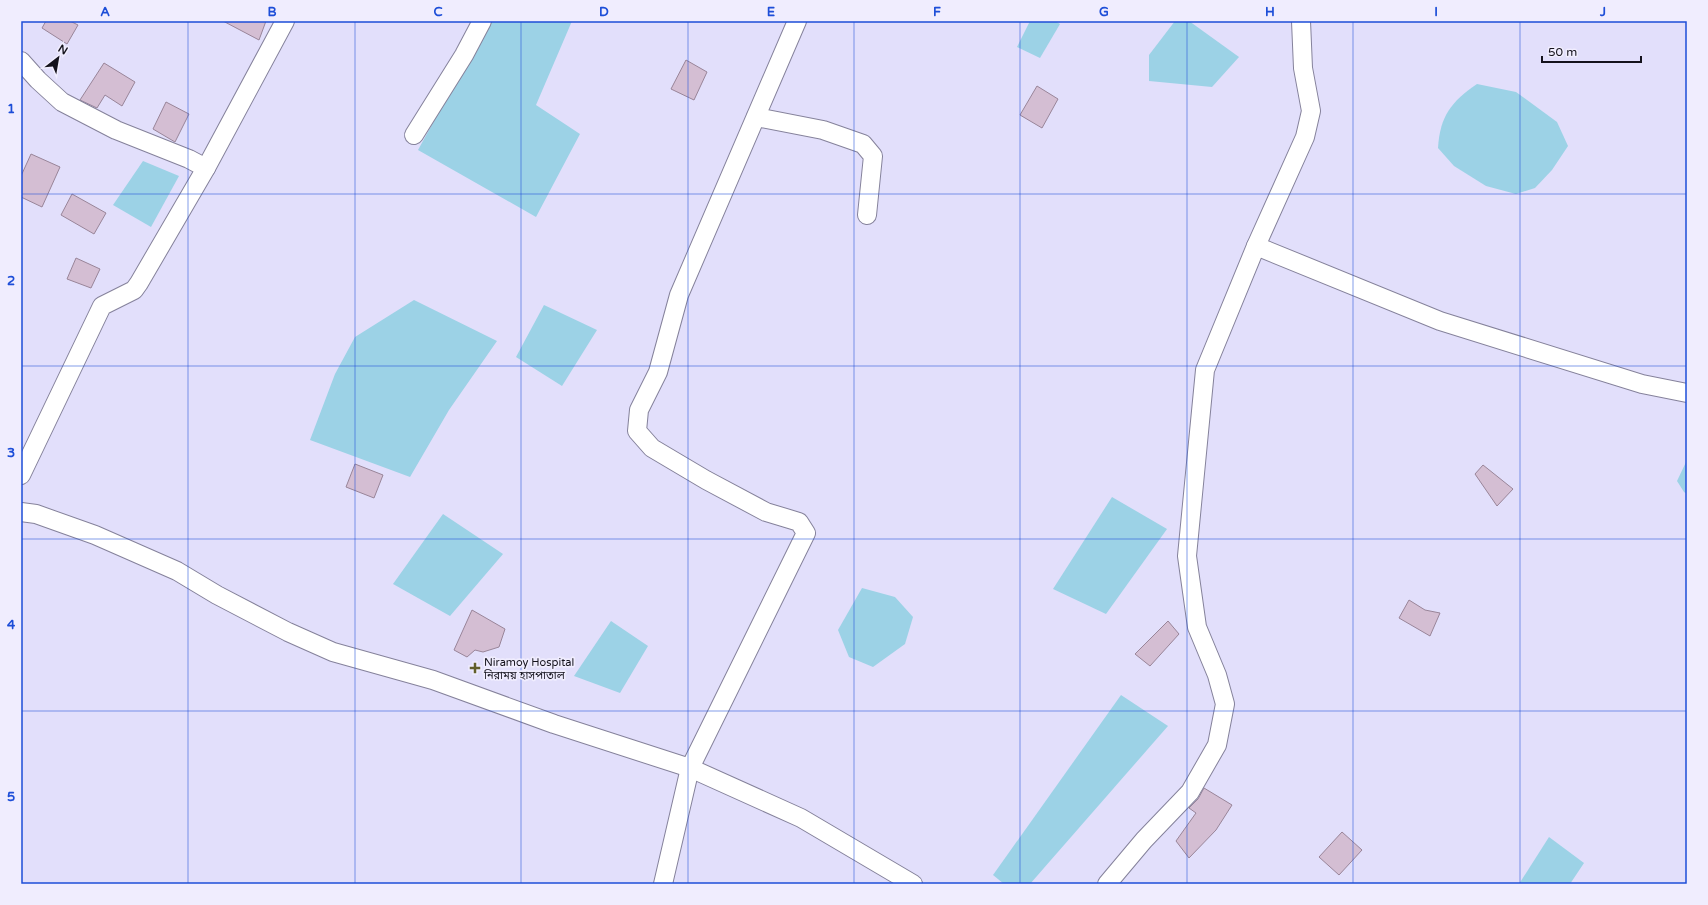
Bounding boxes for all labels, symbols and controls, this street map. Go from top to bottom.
text: A [100,4,110,20]
text: B [267,4,277,20]
text: C [433,4,443,20]
text: D [599,4,609,20]
text: E [767,4,775,20]
text: F [933,4,941,20]
text: G [1099,4,1109,20]
text: H [1265,4,1275,20]
text: I [1434,4,1438,20]
text: J [1599,4,1606,20]
north arrow [38,38,78,78]
scale bar [1542,38,1641,64]
text: N [56,42,70,58]
text: 50 m [1548,45,1577,59]
text: 1 [7,101,15,117]
text: 2 [7,273,15,289]
text: 3 [7,445,15,461]
text: 4 [7,617,16,633]
place label: Niramoy Hospital নিরাময় হাসপাতাল [483,656,574,682]
marker: Niramoy Hospital নিরাময় হাসপাতাল [469,662,481,674]
text: 5 [7,789,15,805]

